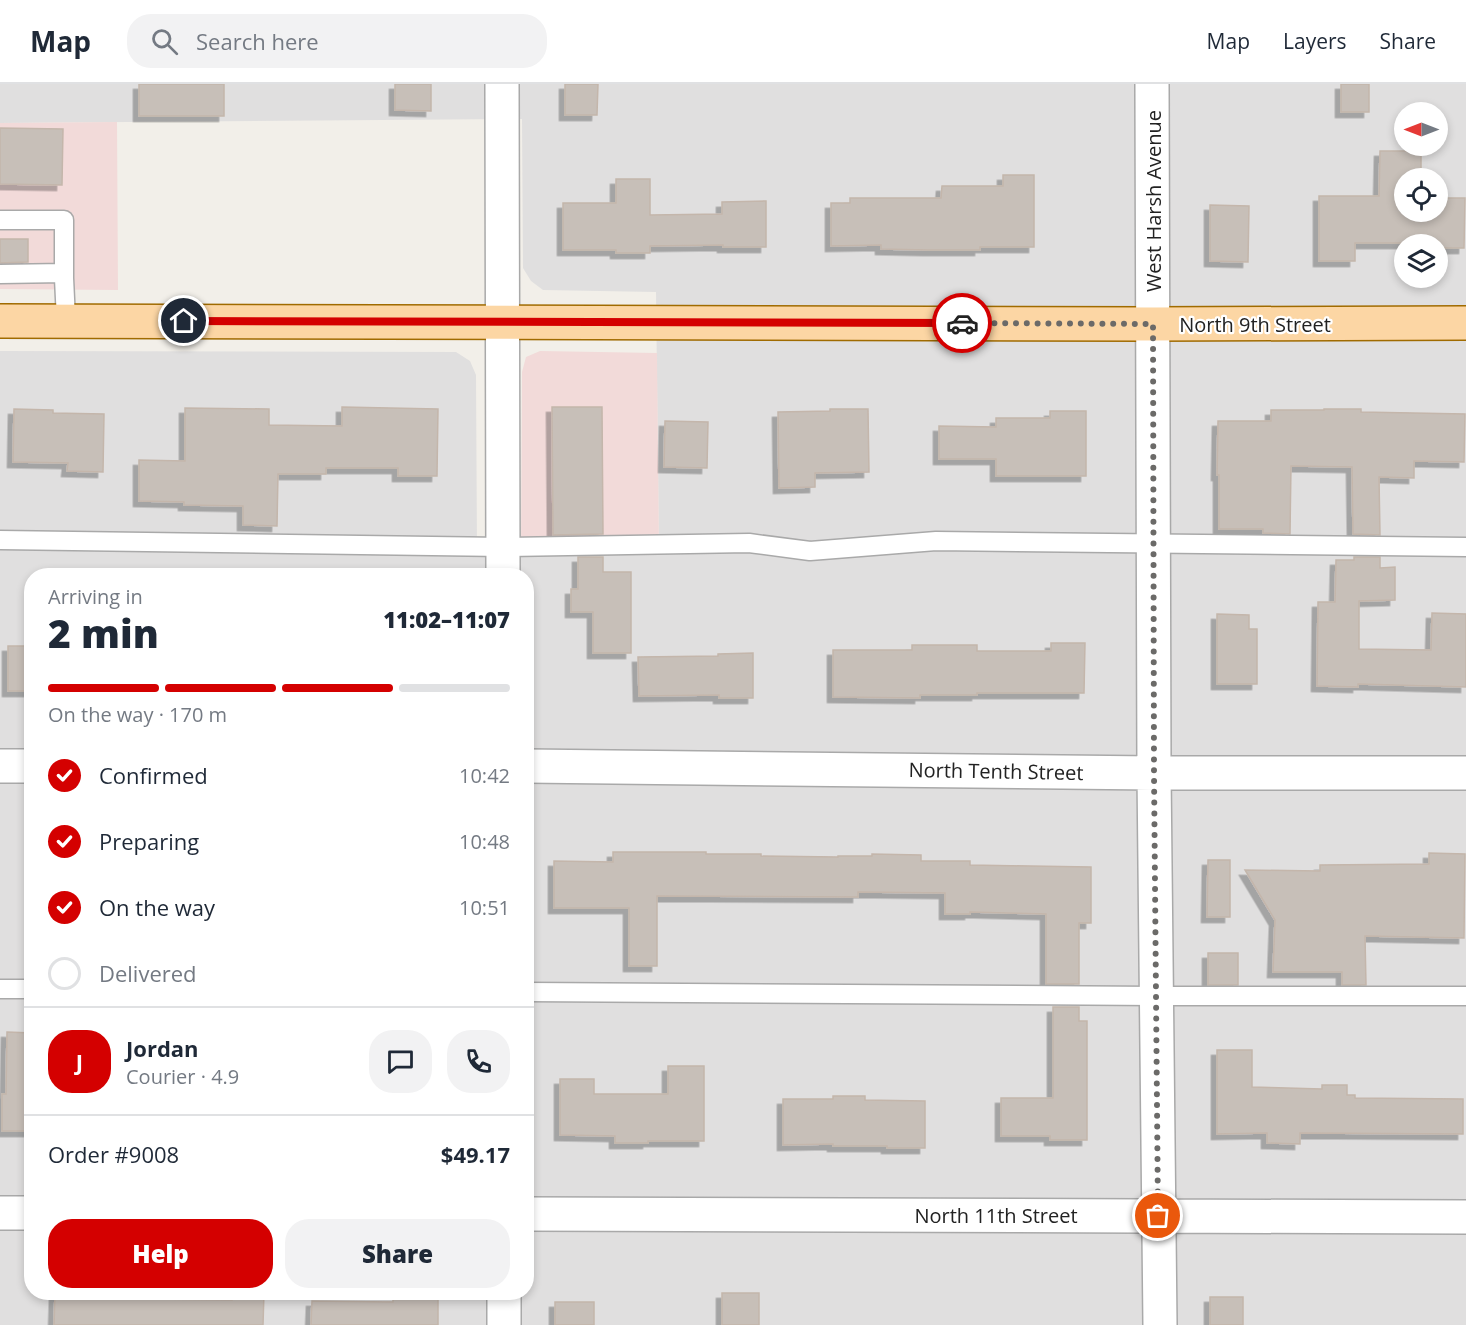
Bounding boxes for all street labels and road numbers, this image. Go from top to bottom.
street label: West Harsh Avenue [1140,110,1167,292]
street label: North 9th Street [1179,311,1331,338]
street label: North Tenth Street [908,756,1084,786]
street label: North 11th Street [914,1202,1078,1229]

